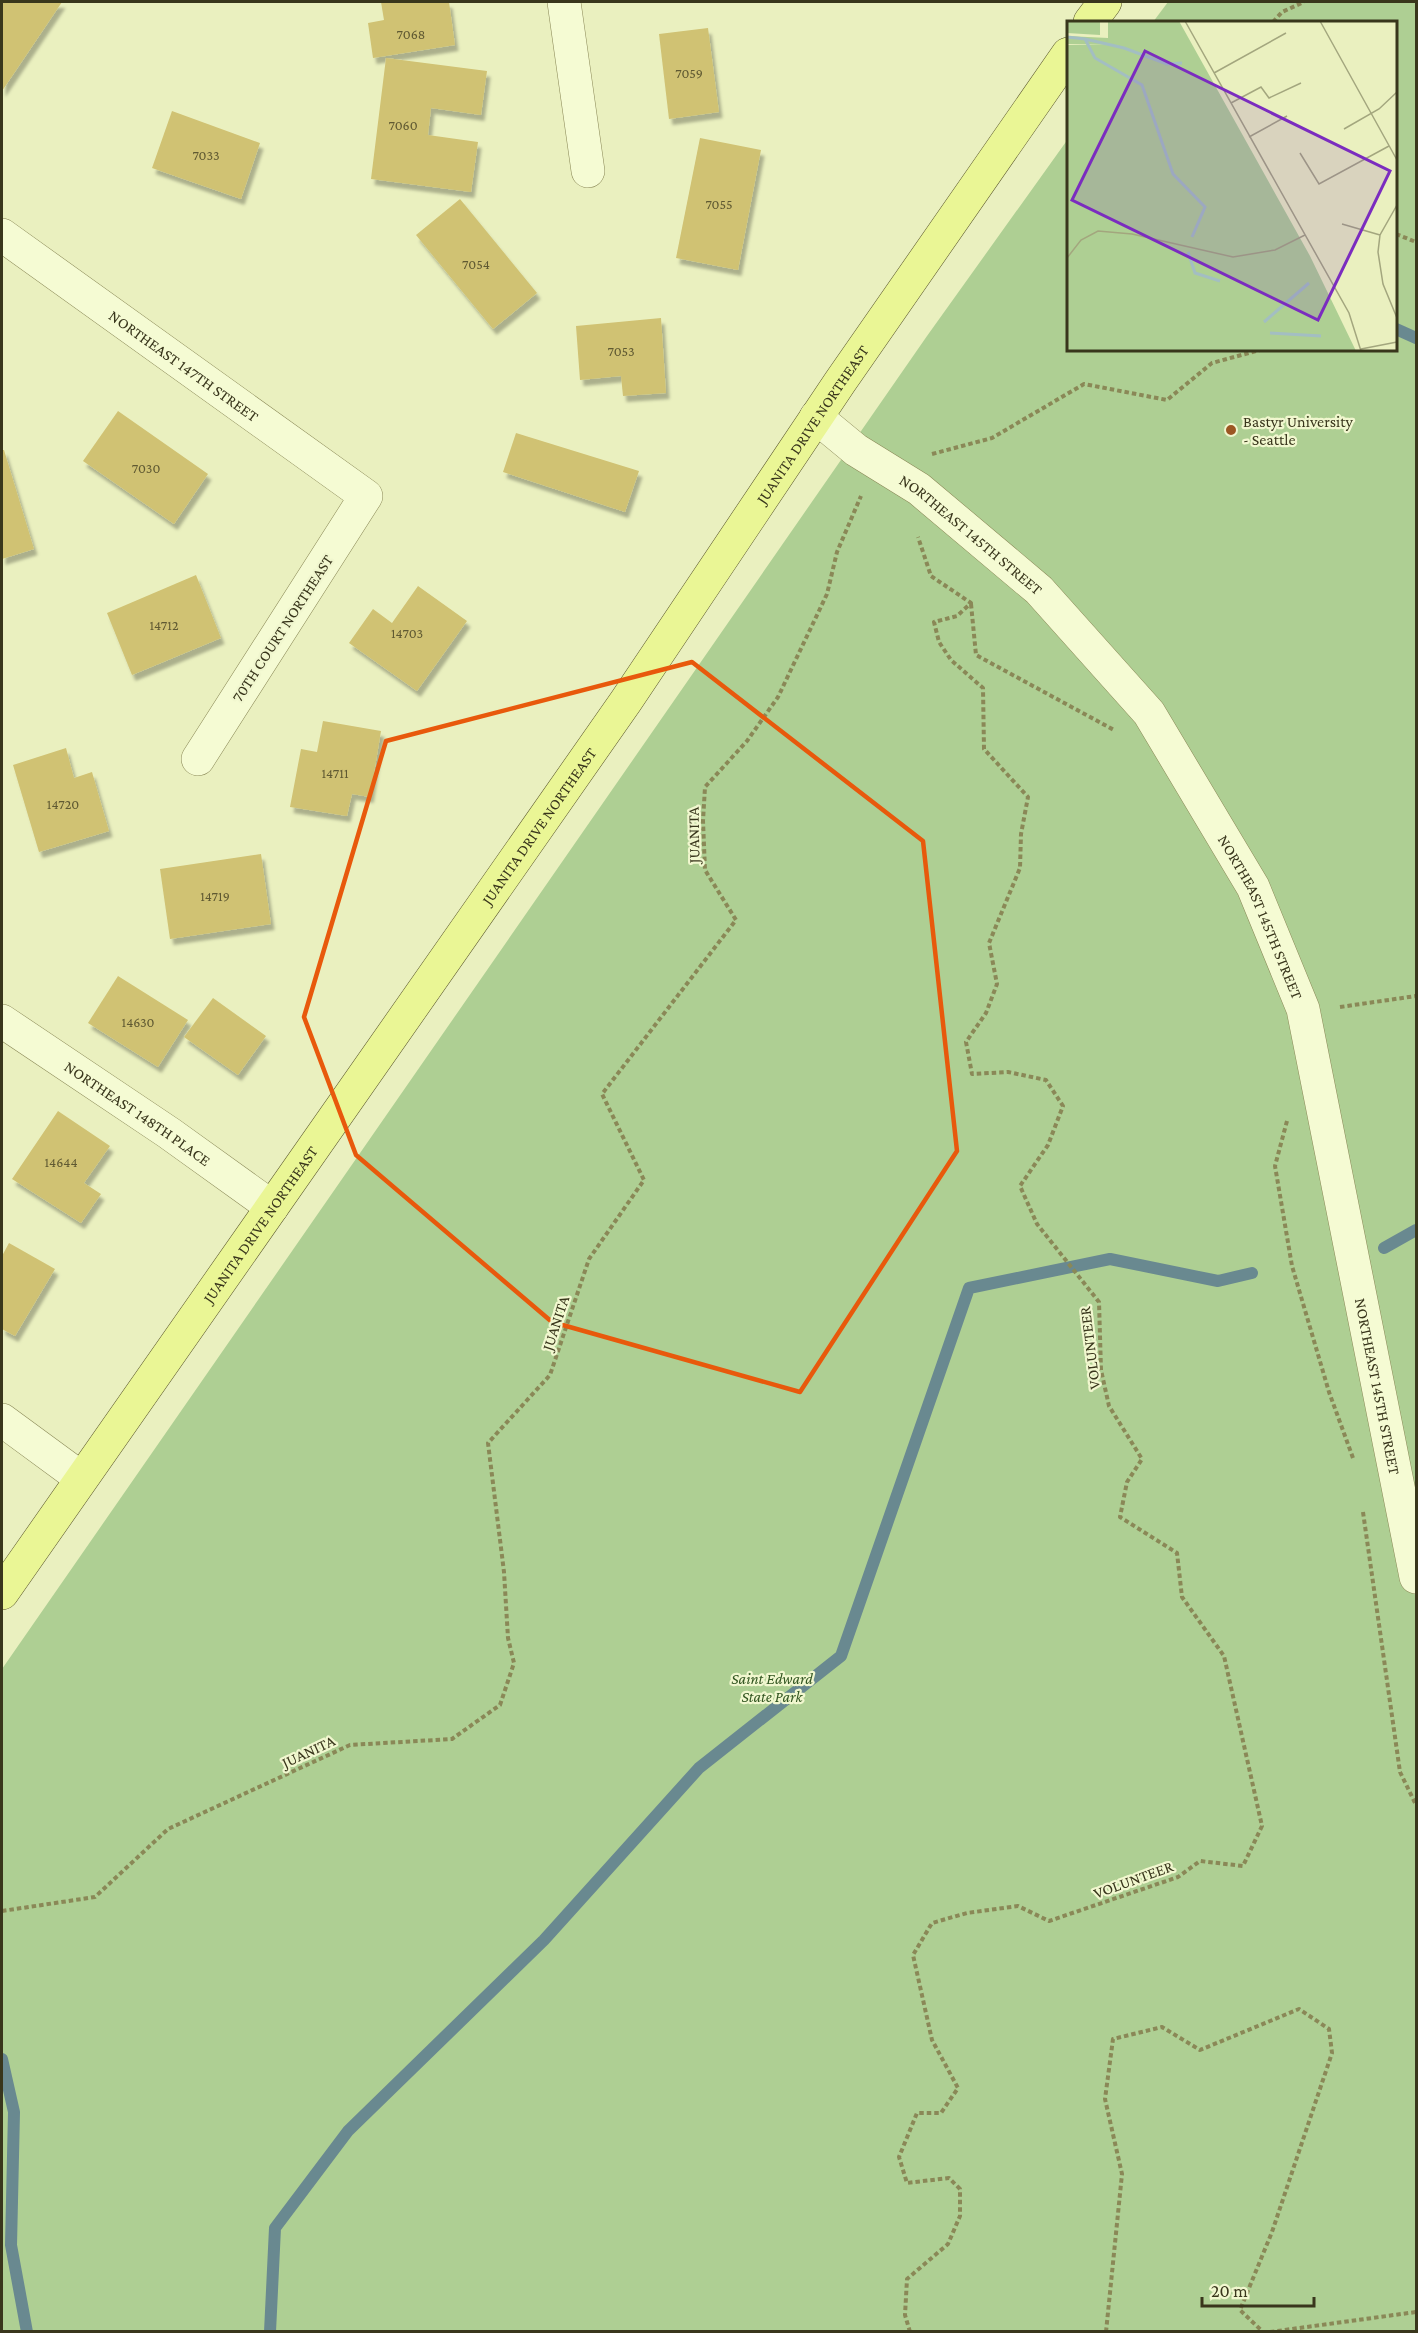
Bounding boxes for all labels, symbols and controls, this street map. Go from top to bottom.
inset map [1067,21,1397,351]
house number: 7068 [397,26,425,42]
house number: 7059 [675,65,703,81]
house number: 7060 [388,117,418,133]
house number: 7033 [192,147,220,163]
house number: 7055 [705,196,733,212]
house number: 7054 [462,256,490,272]
street label: NORTHEAST 147TH STREET [106,307,262,425]
street label: JUANITA DRIVE NORTHEAST [752,342,872,509]
house number: 7053 [607,343,635,359]
place label: Bastyr University - Seattle [1243,413,1353,448]
marker: Bastyr University - Seattle [1224,423,1238,437]
house number: 7030 [132,460,160,476]
street label: NORTHEAST 145TH STREET [897,471,1046,598]
street label: 70TH COURT NORTHEAST [229,551,336,705]
house number: 14712 [149,617,179,633]
house number: 14703 [391,625,423,641]
street label: JUANITA DRIVE NORTHEAST [477,744,600,910]
house number: 14711 [321,765,349,781]
house number: 14720 [47,796,79,812]
street label: JUANITA [684,806,704,865]
street label: NORTHEAST 145TH STREET [1215,832,1306,1002]
house number: 14719 [200,888,230,904]
house number: 14630 [122,1014,155,1030]
street label: NORTHEAST 148TH PLACE [61,1058,214,1169]
street label: JUANITA DRIVE NORTHEAST [198,1143,321,1308]
house number: 14644 [44,1154,78,1170]
street label: JUANITA [538,1293,574,1355]
street label: NORTHEAST 145TH STREET [1352,1296,1403,1476]
street label: VOLUNTEER [1076,1305,1103,1390]
park label: Saint Edward State Park [731,1670,813,1705]
street label: JUANITA [277,1731,339,1773]
street label: VOLUNTEER [1091,1857,1175,1902]
scale bar [1202,2270,1314,2308]
text: 20 m [1211,2281,1248,2301]

